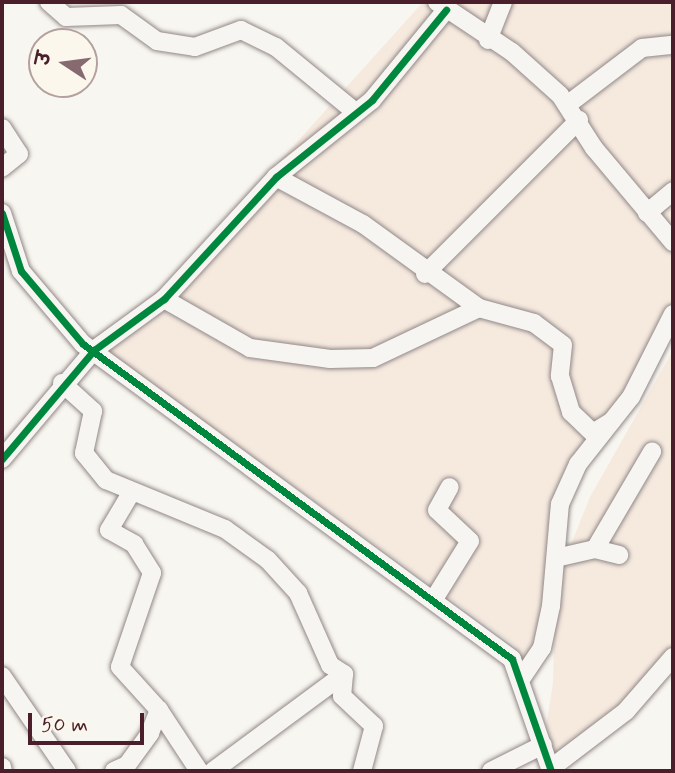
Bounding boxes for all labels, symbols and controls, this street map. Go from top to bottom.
north arrow [28,28,98,98]
text: उ [30,50,58,68]
scale bar [32,700,147,744]
text: 50 m [41,711,88,739]

